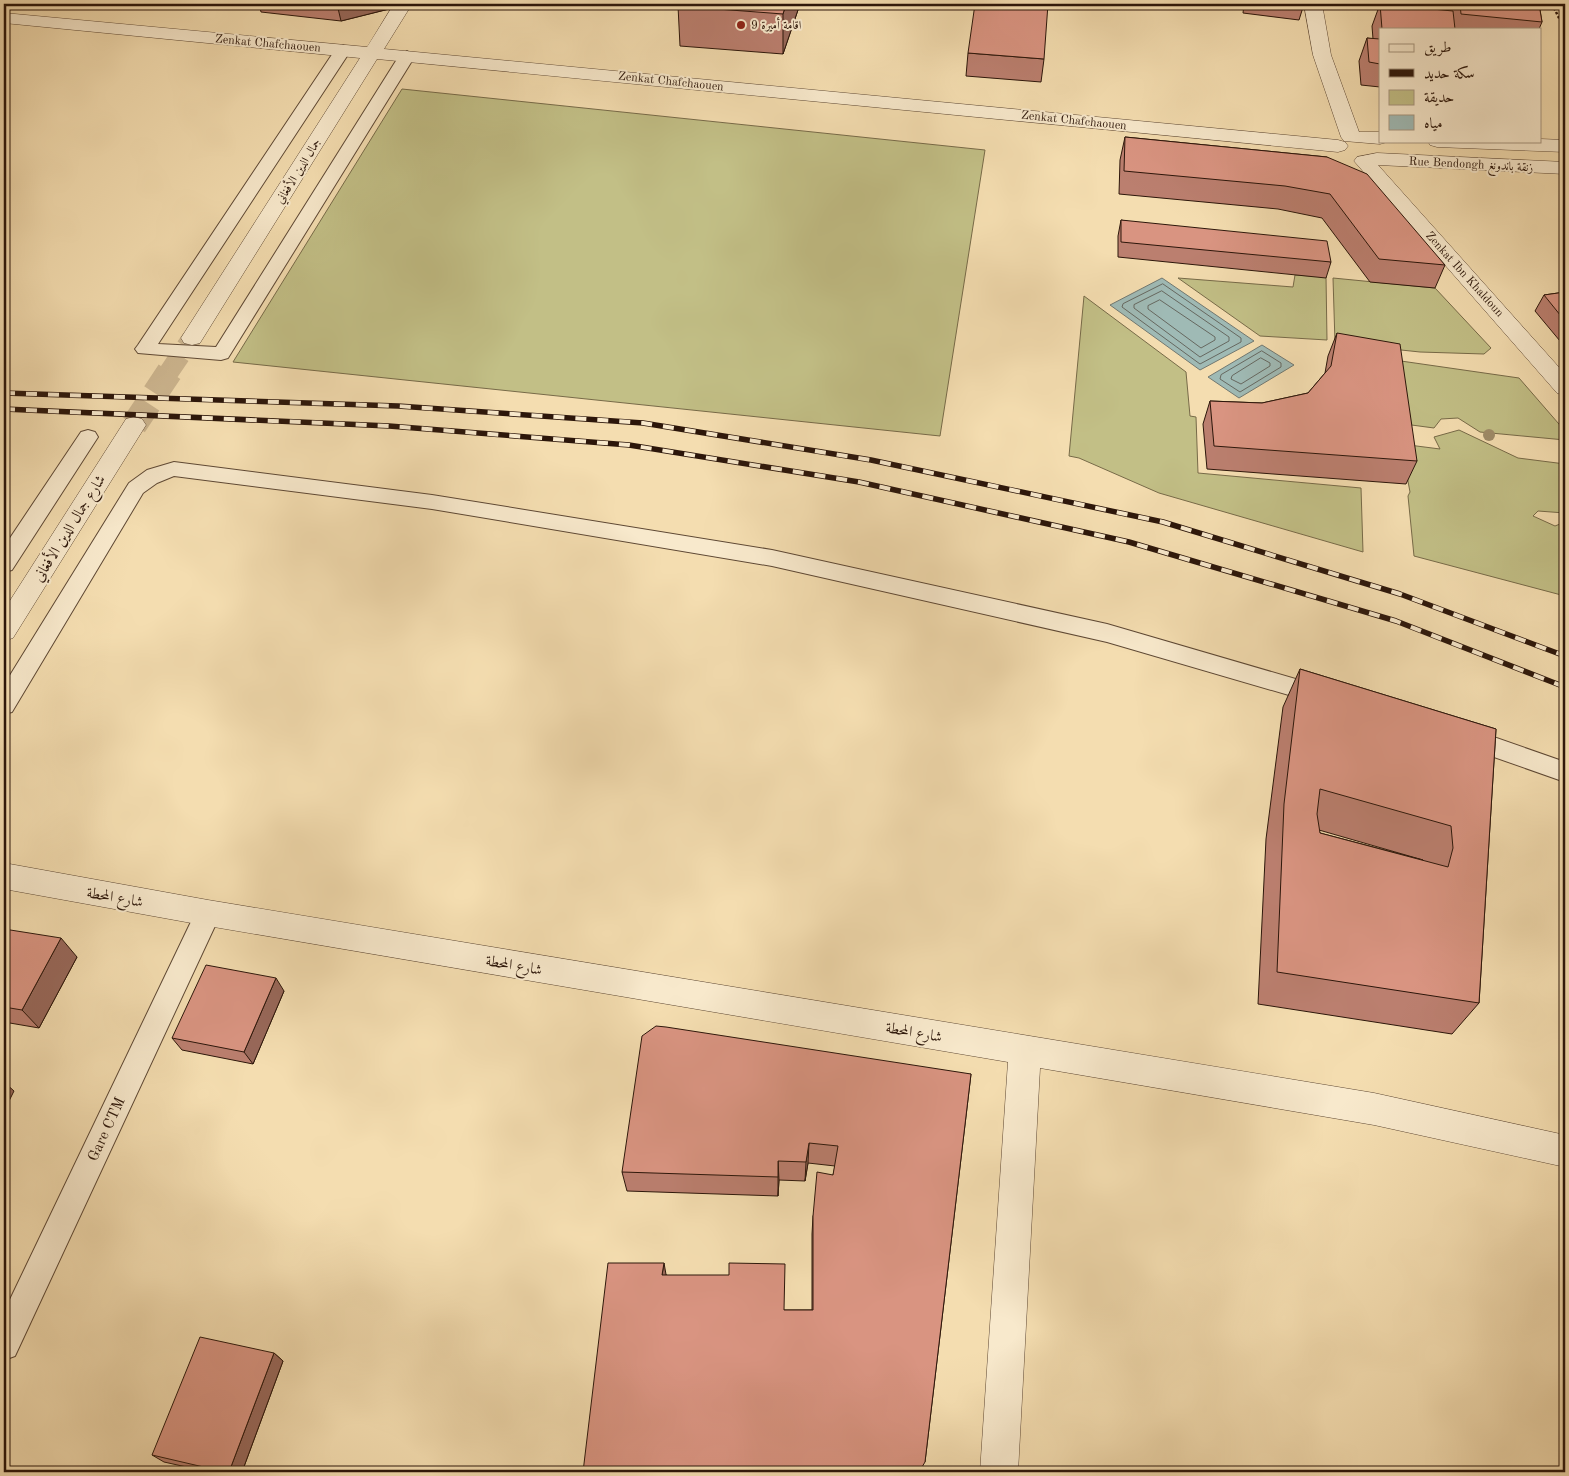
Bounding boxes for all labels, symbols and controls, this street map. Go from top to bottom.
place label: اقامة أميرة 9 [751,17,802,32]
marker: اقامة أميرة 9 [735,19,747,31]
legend [1379,28,1542,142]
street label: Zenkat Chafchaouen [215,33,322,55]
text: طريق [1424,41,1451,57]
text: سكة حديد [1424,65,1475,82]
street label: Zenkat Chafchaouen [618,70,725,94]
text: حديقة [1424,91,1454,106]
street label: Zenkat Chafchaouen [1021,109,1128,133]
text: مياه [1424,117,1442,132]
street label: جمال الدين الأفغاني [271,135,326,208]
street label: Rue Bendongh زنقة باندونغ [1408,156,1534,178]
street label: Zenkat Ibn Khaldoun [1423,230,1506,320]
street label: شارع جمال الدين الأفغاني [27,470,113,587]
street label: شارع المحطة [85,885,144,915]
street label: شارع المحطة [484,953,543,983]
street label: شارع المحطة [884,1020,943,1050]
street label: Gare CTM [86,1095,129,1164]

